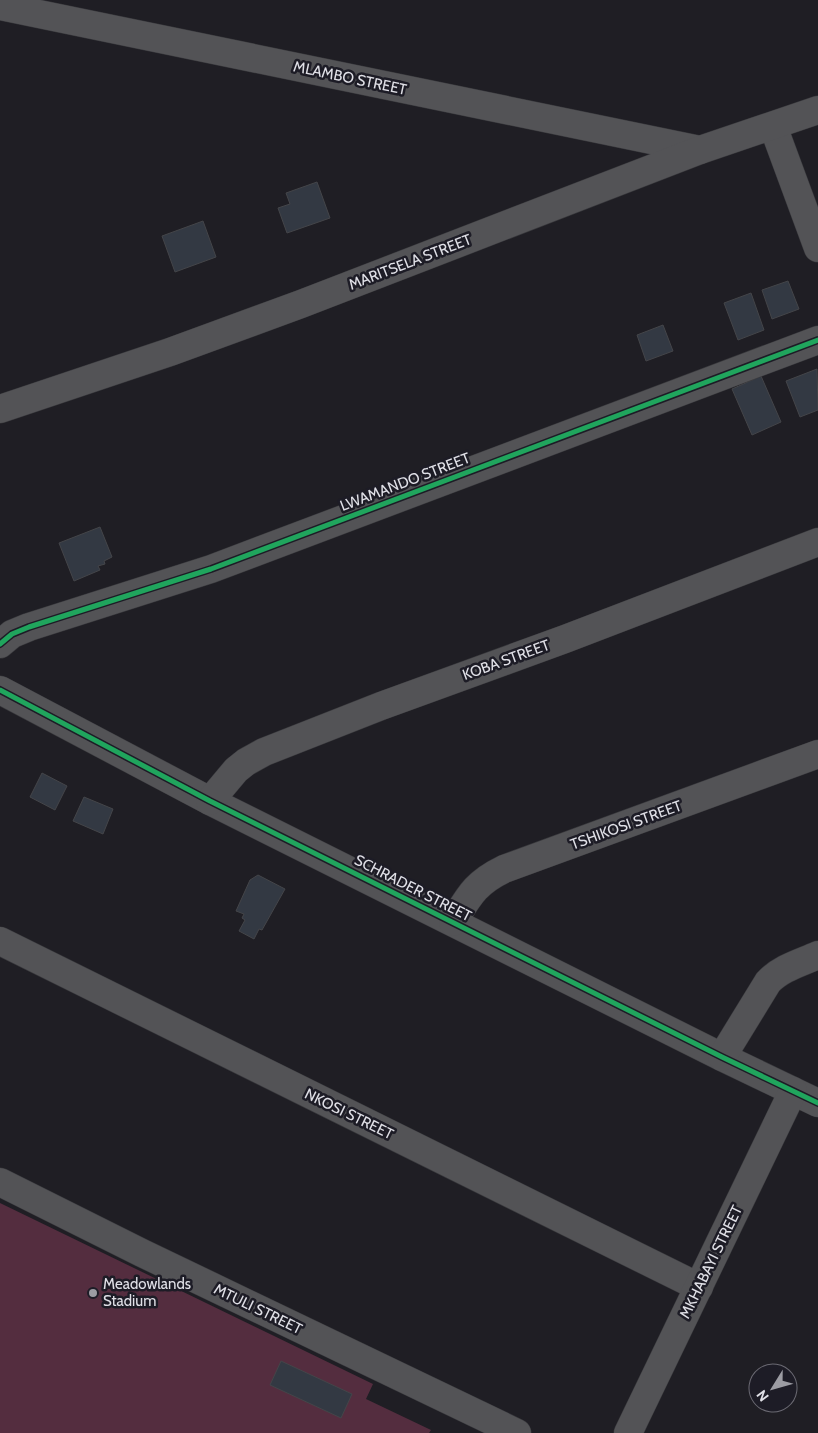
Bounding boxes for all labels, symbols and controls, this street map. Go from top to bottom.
street label: MLAMBO STREET [292,57,408,99]
street label: MARITSELA STREET [346,230,474,294]
street label: LWAMANDO STREET [337,449,473,515]
street label: KOBA STREET [460,636,552,684]
street label: TSHIKOSI STREET [568,797,684,853]
street label: SCHRADER STREET [351,851,475,925]
street label: NKOSI STREET [302,1085,396,1143]
street label: MKHABAYI STREET [676,1202,746,1322]
place label: Meadowlands Stadium [103,1275,191,1310]
street label: MTULI STREET [211,1280,305,1338]
marker: Meadowlands Stadium [87,1287,99,1299]
north arrow [748,1363,798,1413]
text: N [752,1386,773,1405]

